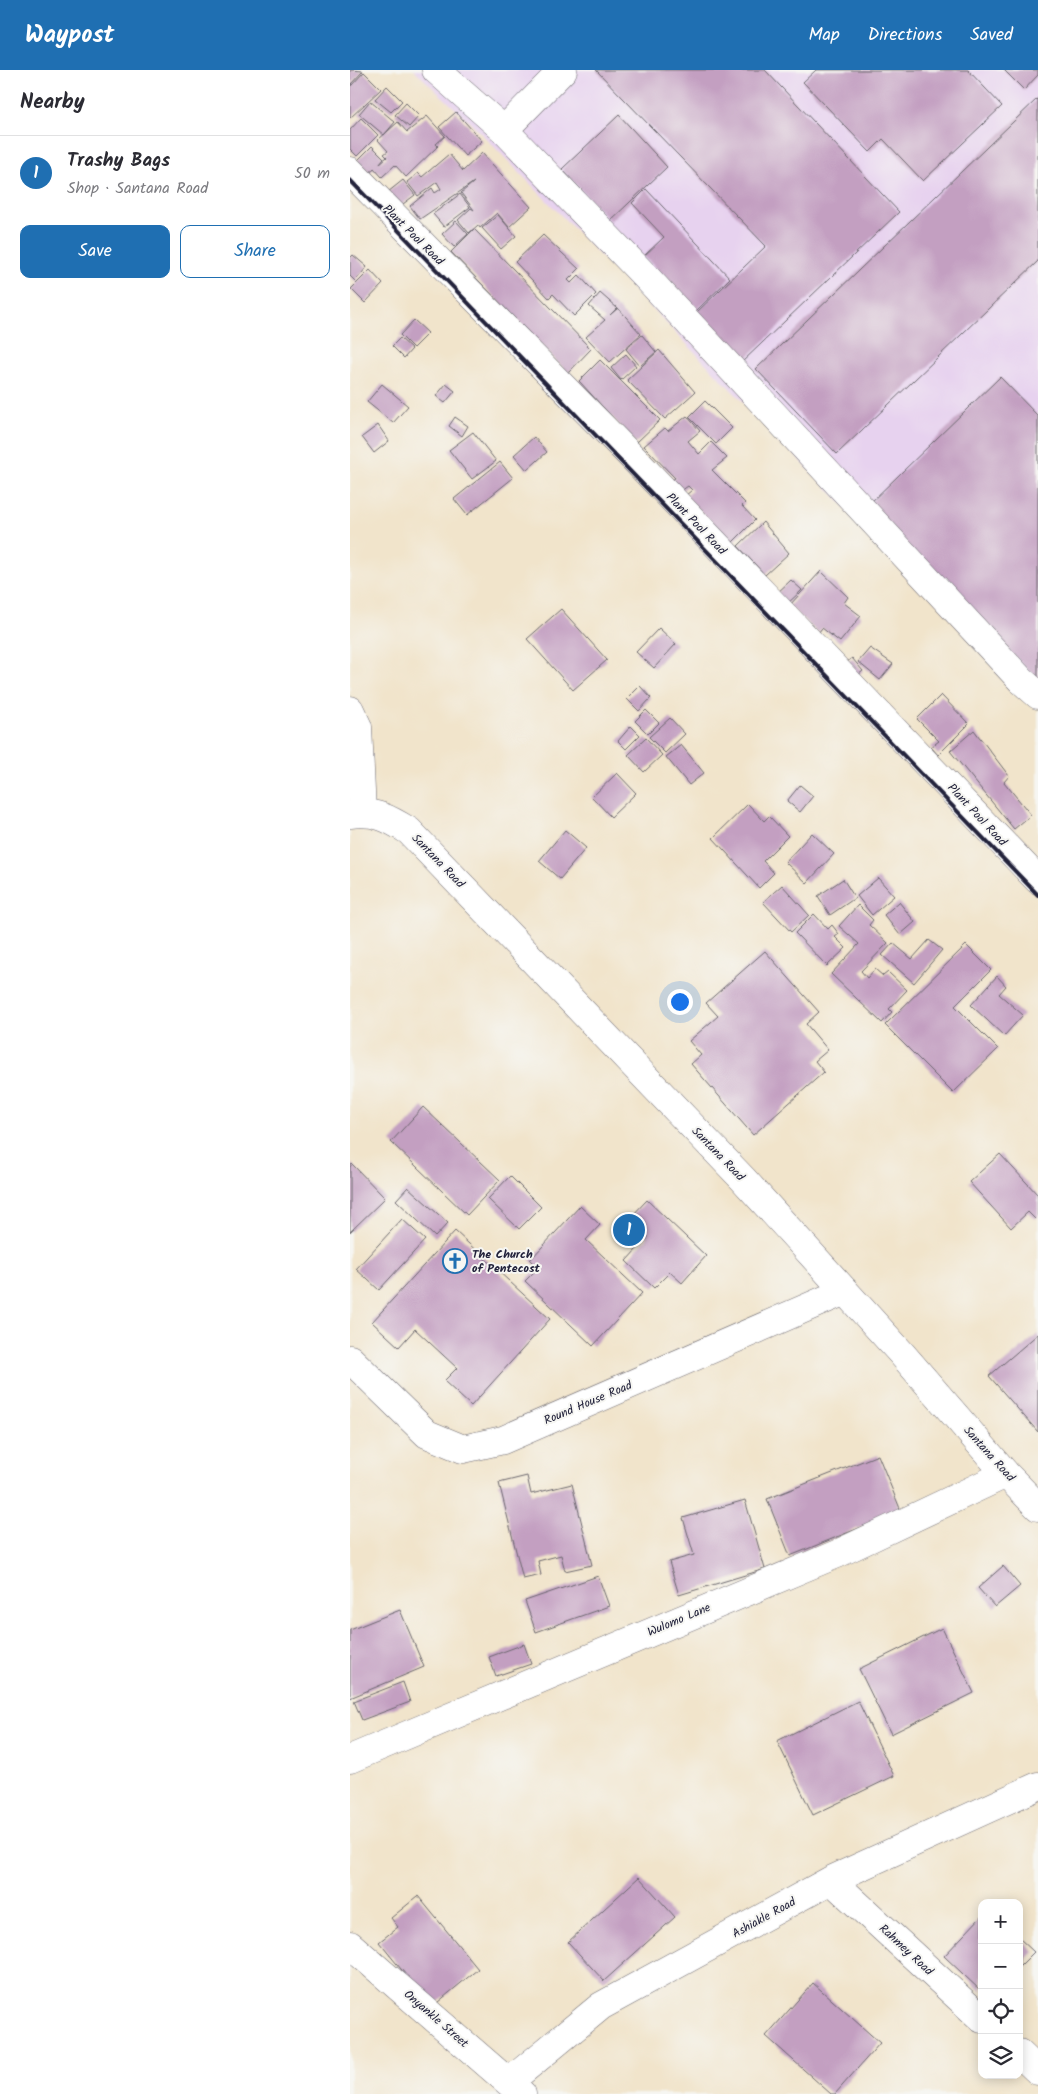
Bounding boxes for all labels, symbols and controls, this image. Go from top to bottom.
text: Waypost [25,16,114,55]
text: Map [808,21,840,50]
text: Directions [868,21,942,50]
text: Saved [970,21,1013,50]
text: Nearby [20,86,85,119]
text: Trashy Bags [67,146,170,176]
text: 1 [34,161,38,186]
text: 50 m [294,161,330,186]
text: Shop · Santana Road [67,176,208,201]
street label: Plant Pool Road [378,200,449,271]
button: Save [20,225,170,278]
button: Share [180,225,330,278]
street label: Plant Pool Road [661,489,731,560]
street label: Plant Pool Road [943,779,1012,852]
street label: Santana Road [407,829,470,893]
your location [667,989,693,1015]
street label: Santana Road [687,1122,750,1186]
pin: 1 [613,1211,645,1249]
place label: The Church of Pentecost [472,1245,541,1278]
church icon: The Church of Pentecost [442,1248,468,1274]
street label: Round House Road [541,1375,636,1430]
street label: Santana Road [959,1422,1020,1487]
street label: Wulomo Lane [644,1598,714,1642]
street label: Ashiakle Road [729,1892,800,1943]
map controls [978,1899,1023,2079]
button: + [978,1899,1023,1944]
street label: Rahmey Road [874,1920,938,1981]
button: − [978,1944,1023,1989]
street label: Onyankle Street [399,1985,473,2053]
button: locate [978,1989,1023,2034]
button: layers [978,2034,1023,2079]

